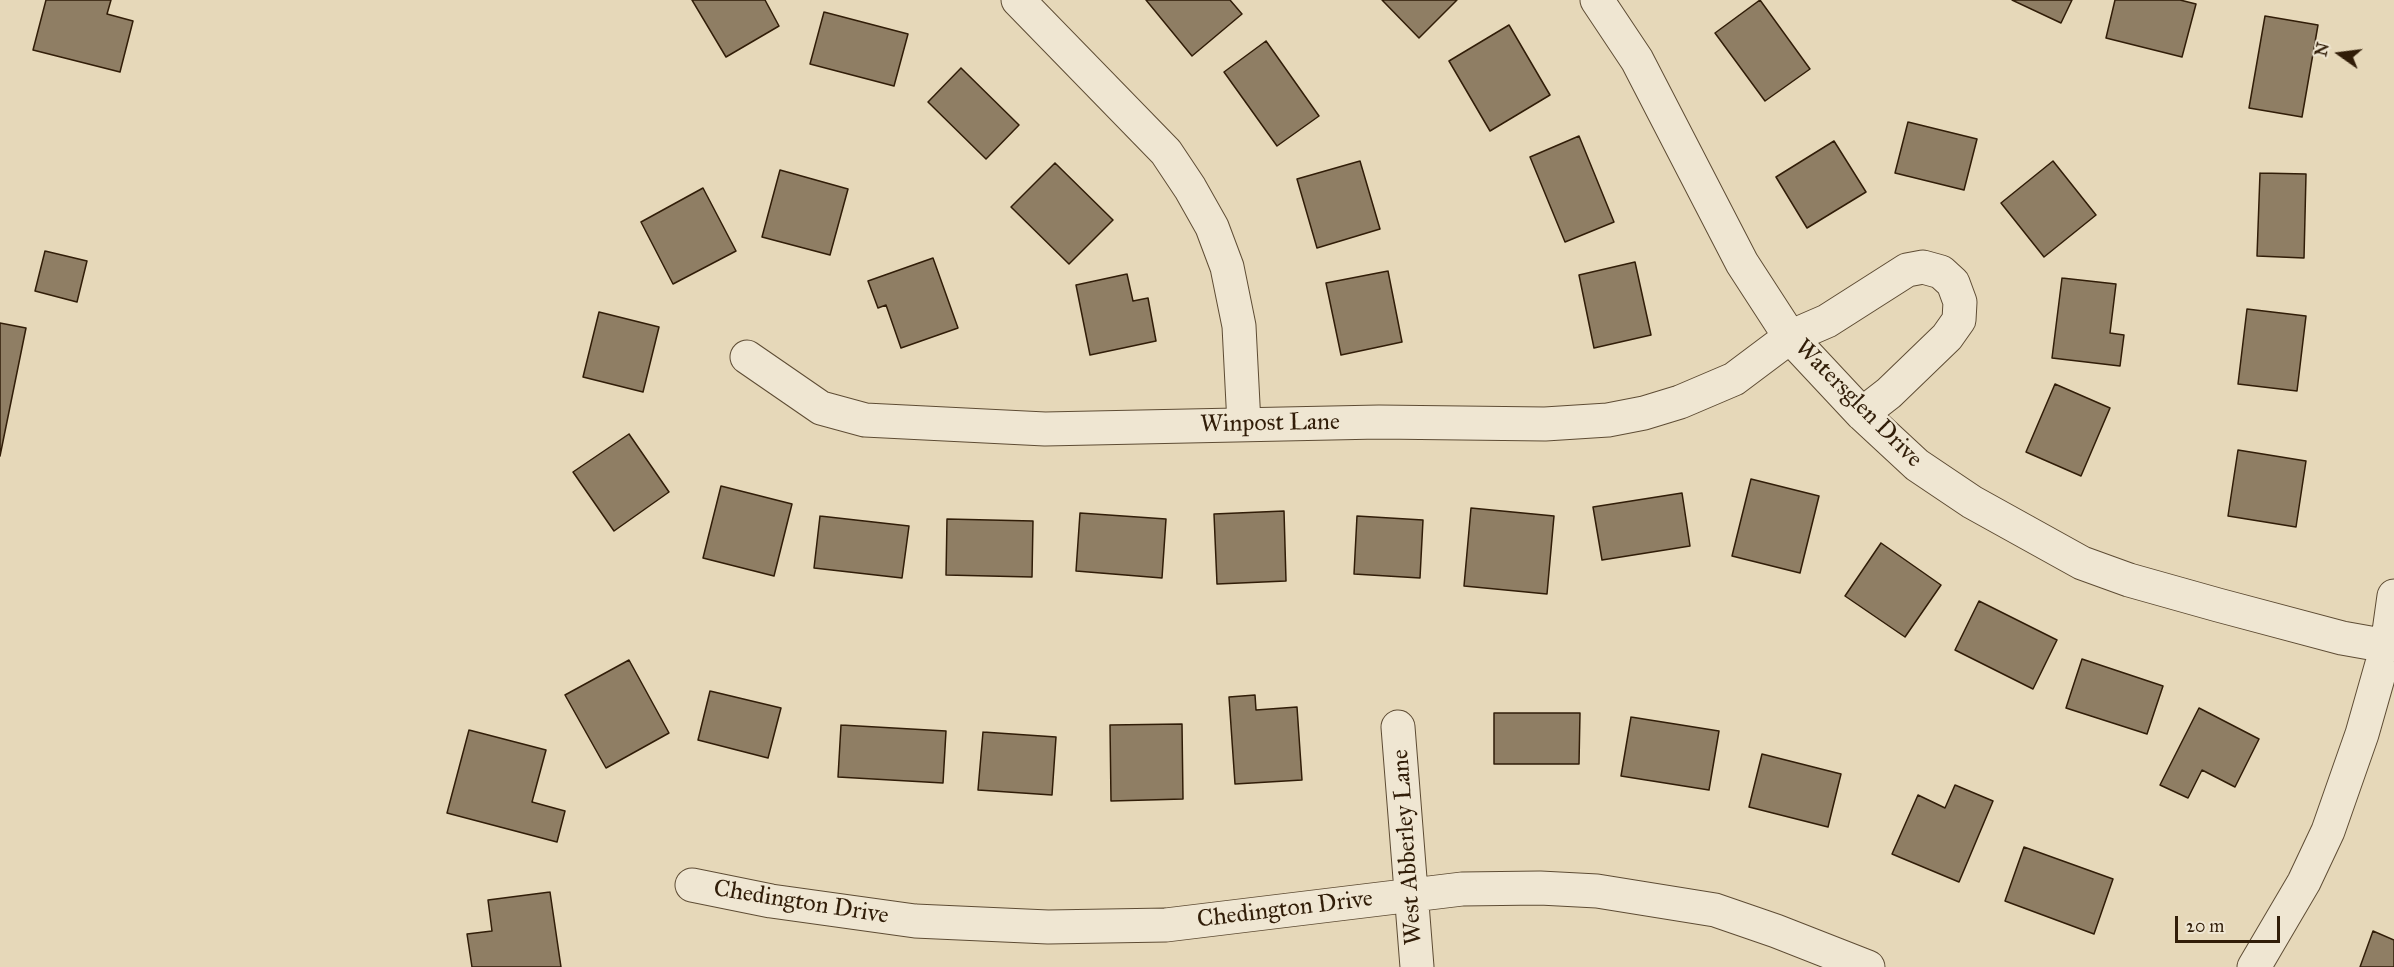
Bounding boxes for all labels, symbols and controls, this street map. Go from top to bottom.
north arrow [2310,24,2370,84]
text: N [2311,41,2333,58]
street label: Watersglen Drive [1788,334,1928,474]
street label: Winpost Lane [1200,408,1340,440]
street label: West Abberley Lane [1387,748,1429,946]
street label: Chedington Drive [711,875,891,931]
street label: Chedington Drive [1195,885,1375,935]
scale bar [2178,904,2283,942]
text: 20 m [2186,915,2224,937]

